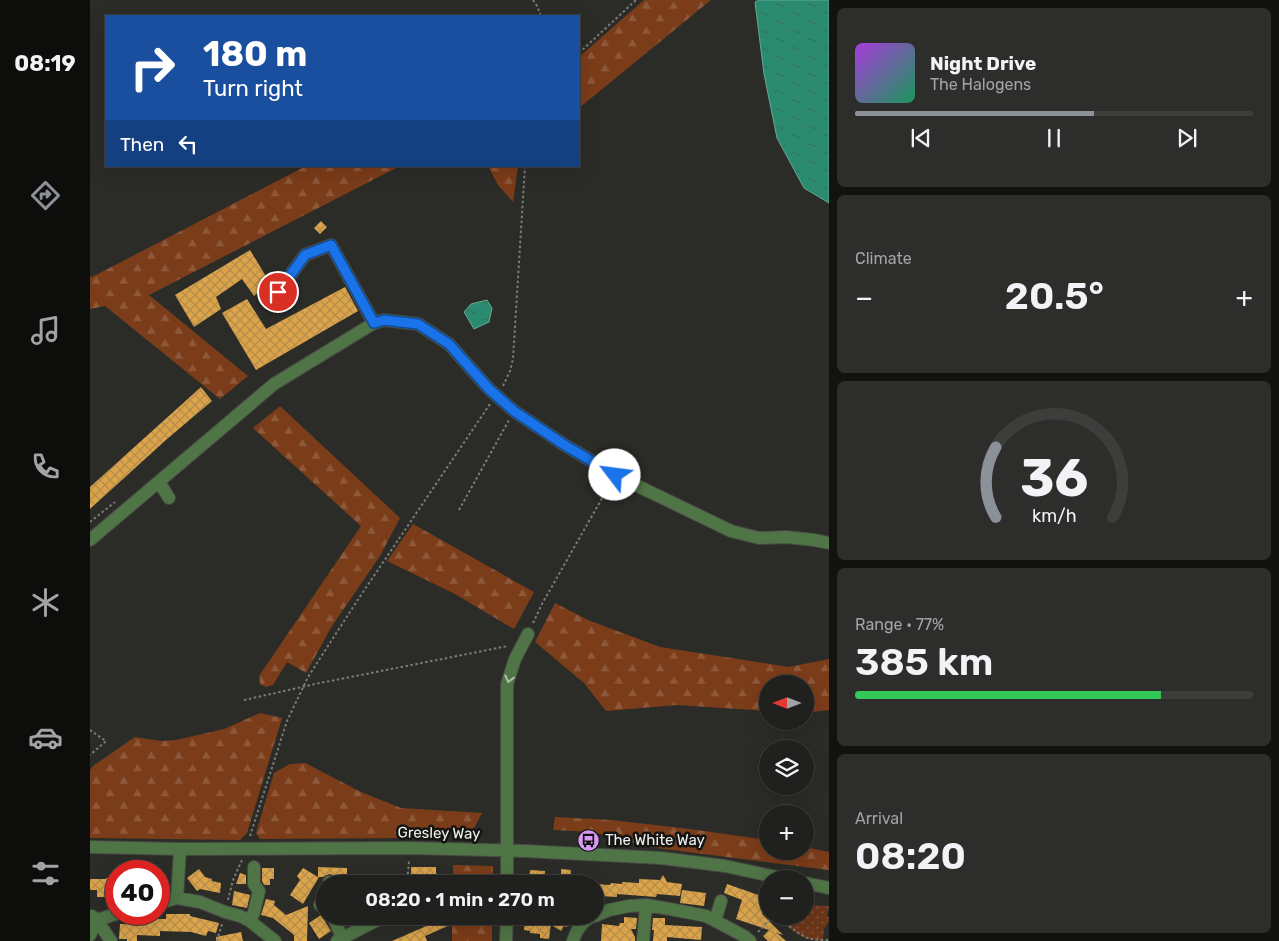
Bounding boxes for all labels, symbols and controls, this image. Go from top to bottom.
text: 180 m [203,33,307,75]
icon: right [120,35,185,100]
text: 08:19 [14,50,76,77]
text: Night Drive [930,52,1036,75]
text: Turn right [203,75,303,102]
text: The Halogens [930,75,1031,94]
icon: previous [907,124,935,152]
icon: pause [1040,124,1068,152]
icon: next [1173,124,1201,152]
icon: left [174,130,202,158]
text: Then [120,133,164,156]
icon: directions [28,178,63,213]
text: Climate [855,249,912,268]
pin [257,271,299,313]
text: 20.5° [1005,273,1104,319]
icon: arrive [264,278,292,306]
text: − [855,281,873,314]
text: + [1236,281,1253,314]
icon: music [28,313,63,348]
text: 36 [1020,447,1088,509]
position arrow [588,448,640,500]
icon: phone [28,449,63,484]
text: km/h [1032,505,1076,526]
icon: climate [28,585,63,620]
text: Range · 77% [855,615,944,634]
text: 385 km [855,639,993,685]
one-way arrow [504,675,515,683]
north arrow [759,675,814,730]
map controls [759,675,814,925]
icon: car [28,720,63,755]
button: layers [759,740,814,795]
button: + [759,805,814,860]
text: Arrival [855,809,903,828]
street label: Gresley Way [397,823,481,843]
bus stop icon: The White Way [577,828,601,852]
place label: The White Way [605,831,705,849]
text: 08:20 [855,833,966,879]
icon: filters [28,856,63,891]
speed limit sign: 40 [105,860,170,925]
button: − [759,870,814,925]
text: 08:20 · 1 min · 270 m [365,888,555,911]

